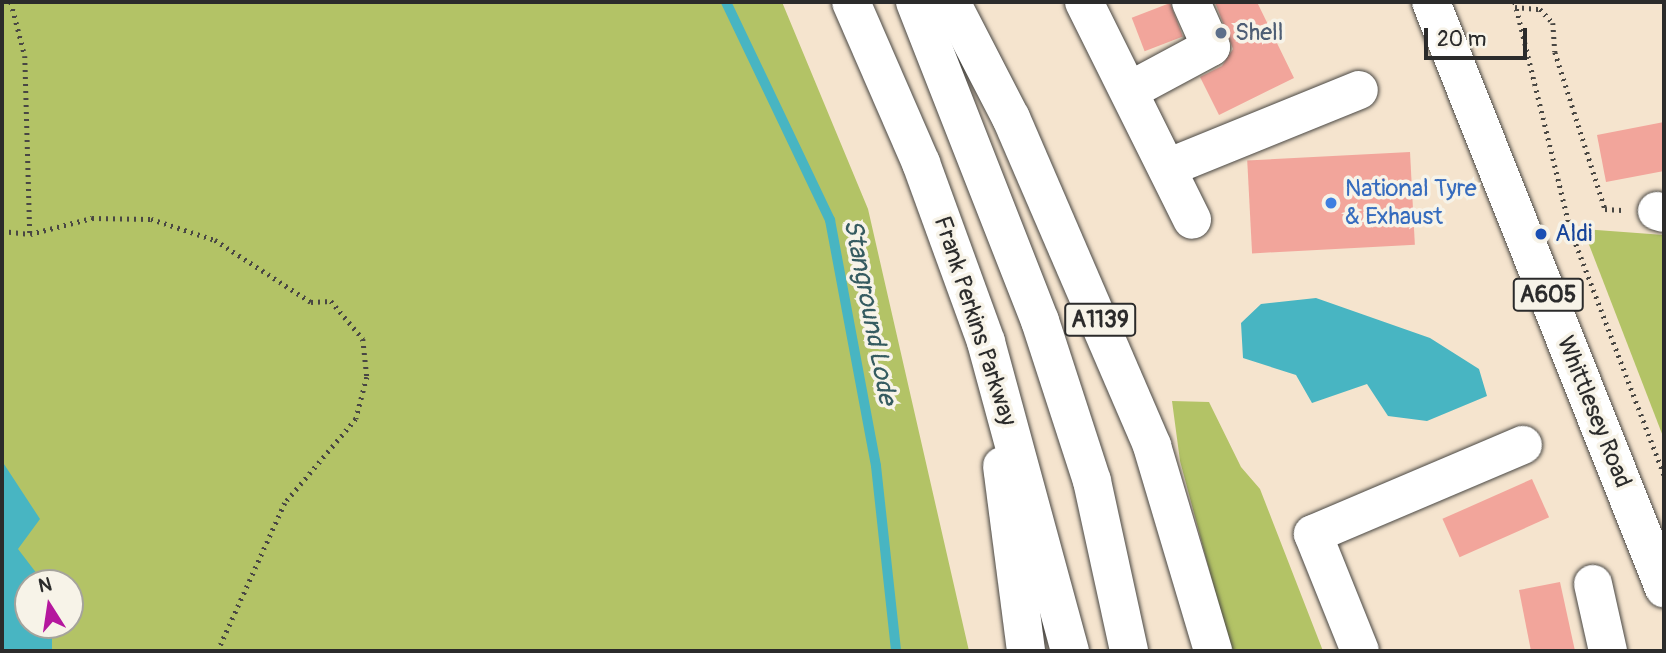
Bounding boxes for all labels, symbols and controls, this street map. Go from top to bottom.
scale bar [1428,14,1531,58]
place label: Shell [1235,19,1284,47]
marker: Shell [1213,25,1229,41]
text: 20 m [1437,26,1486,53]
place label: National Tyre & Exhaust [1345,175,1477,231]
marker: National Tyre & Exhaust [1323,195,1339,211]
street label: Frank Perkins Parkway [928,213,1022,429]
water label: Stanground Lode [836,217,902,407]
place label: Aldi [1555,220,1592,248]
marker: Aldi [1533,226,1549,242]
road number: A605 [1511,276,1585,314]
road number: A1139 [1063,300,1137,340]
street label: Whittlesey Road [1551,332,1637,492]
north arrow [14,569,84,639]
text: N [36,572,54,598]

